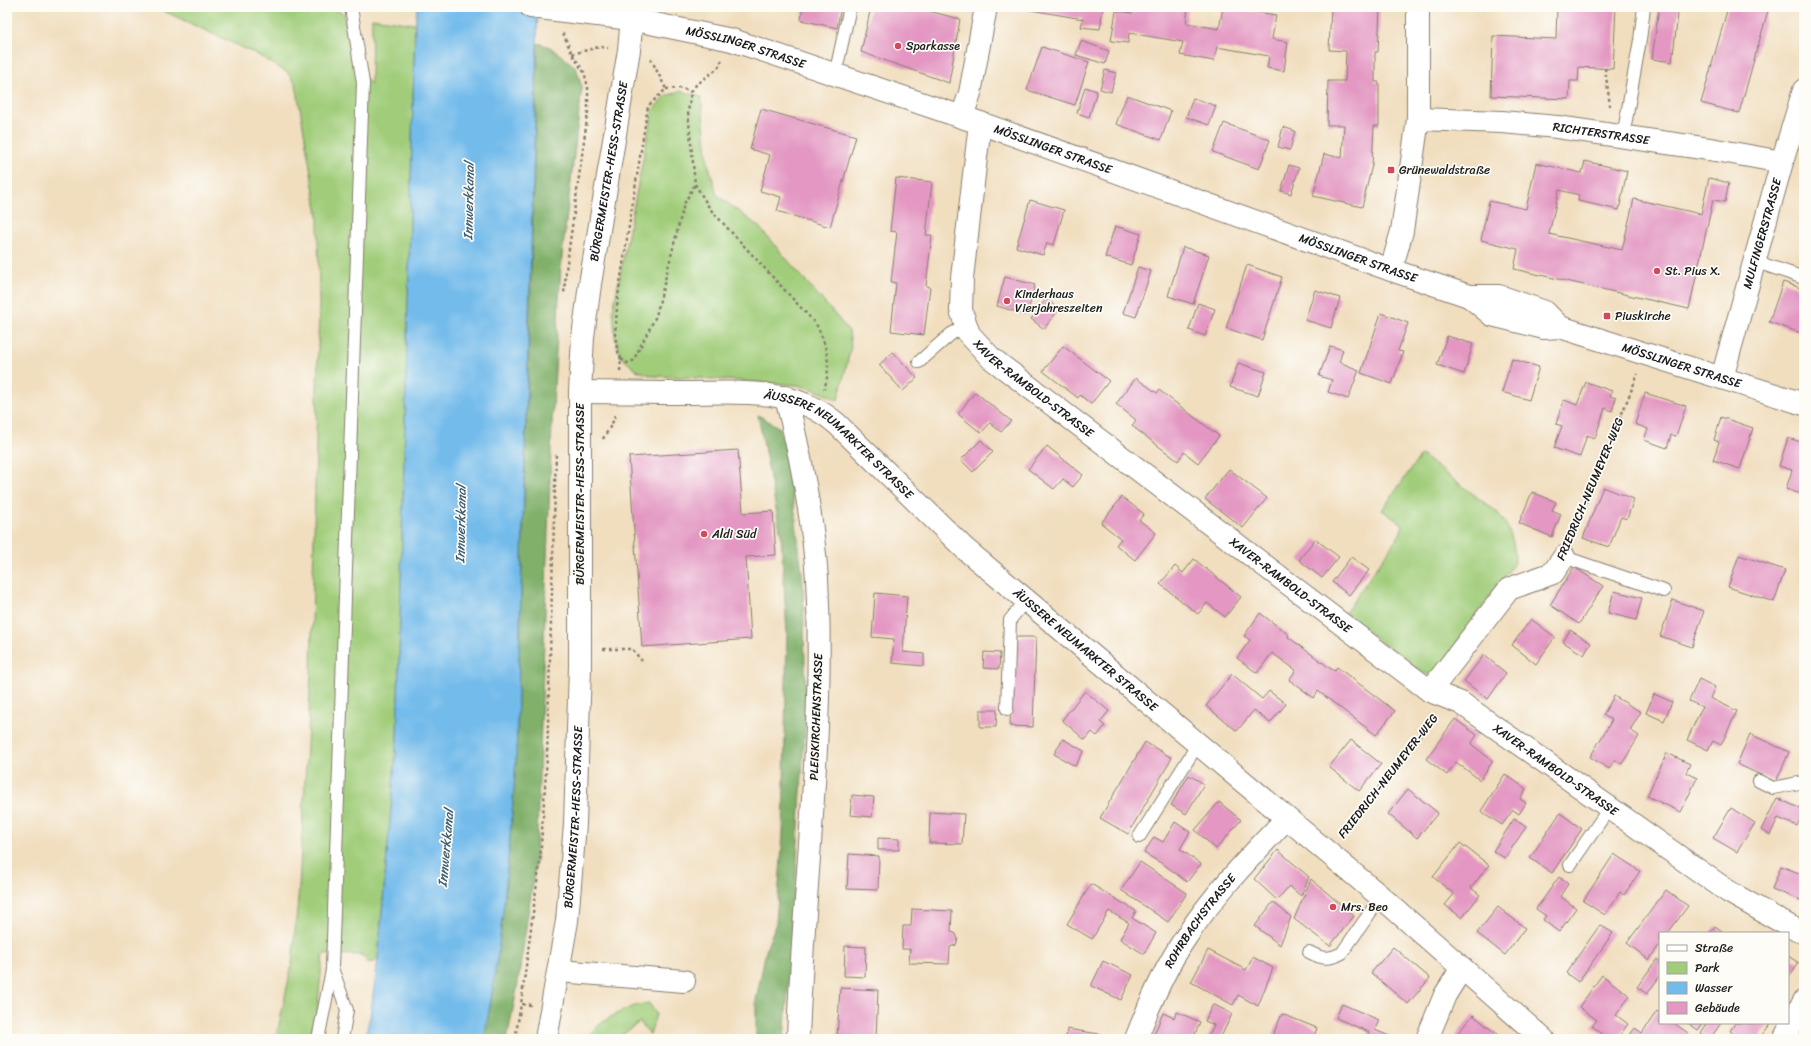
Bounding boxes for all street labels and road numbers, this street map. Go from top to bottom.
street label: MÖSSLINGER STRASSE [684,20,810,75]
street label: BÜRGERMEISTER-HESS-STRASSE [583,78,635,263]
street label: RICHTERSTRASSE [1552,116,1652,151]
street label: MÖSSLINGER STRASSE [991,118,1116,181]
street label: MULFINGERSTRASSE [1736,174,1788,291]
street label: MÖSSLINGER STRASSE [1296,227,1422,289]
street label: XAVER-RAMBOLD-STRASSE [967,333,1100,444]
street label: MÖSSLINGER STRASSE [1619,336,1745,395]
street label: ÄUSSERE NEUMARKTER STRASSE [762,383,920,505]
street label: BÜRGERMEISTER-HESS-STRASSE [569,402,591,585]
street label: FRIEDRICH-NEUMEYER-WEG [1550,414,1630,564]
street label: XAVER-RAMBOLD-STRASSE [1224,531,1358,640]
street label: ÄUSSERE NEUMARKTER STRASSE [1007,582,1164,718]
street label: PLEISKIRCHENSTRASSE [803,652,829,781]
street label: FRIEDRICH-NEUMEYER-WEG [1332,709,1444,843]
street label: XAVER-RAMBOLD-STRASSE [1488,717,1624,823]
street label: BÜRGERMEISTER-HESS-STRASSE [557,724,589,909]
street label: ROHRBACHSTRASSE [1158,867,1243,972]

